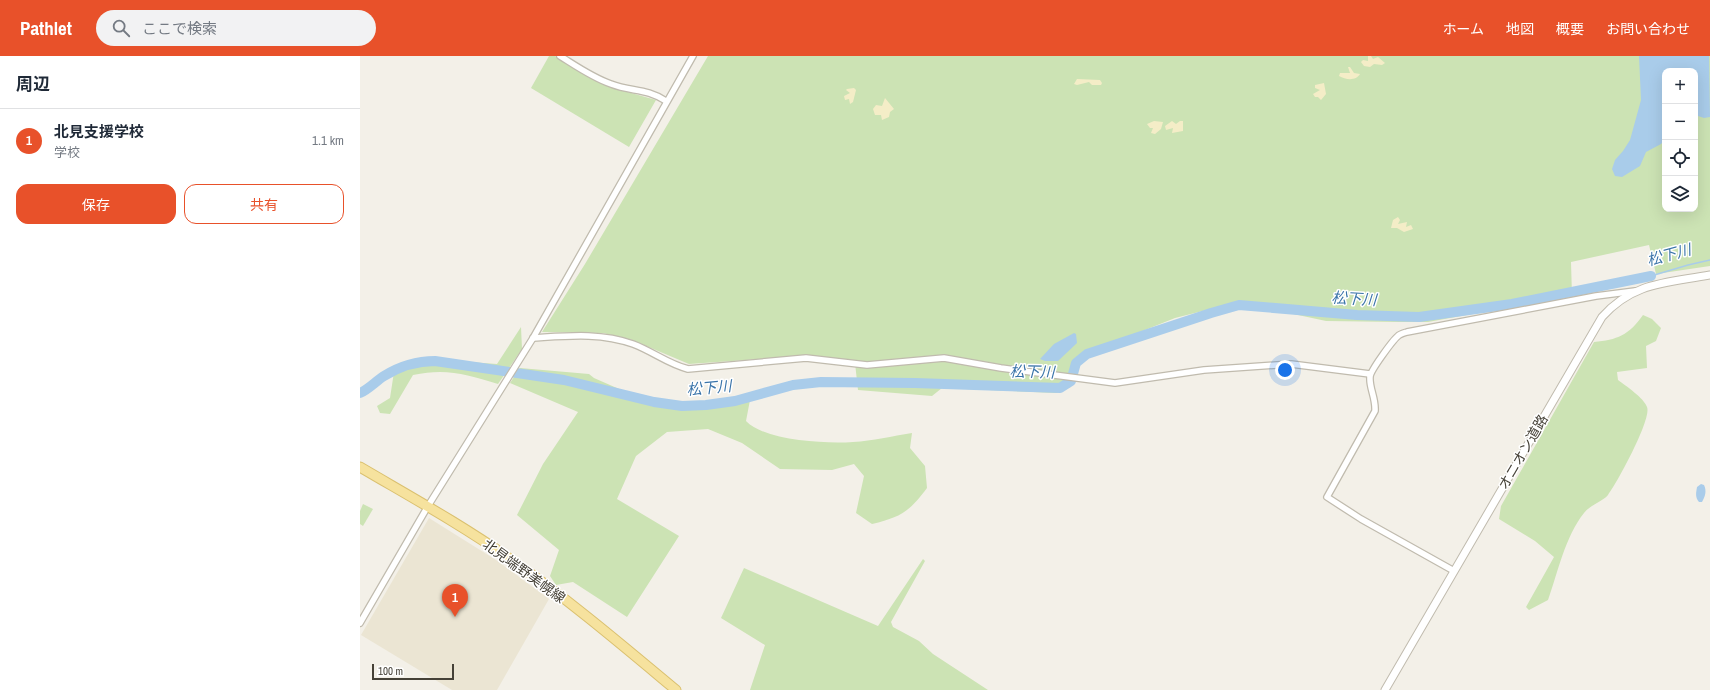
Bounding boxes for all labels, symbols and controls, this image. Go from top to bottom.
search box [96,10,376,46]
text: Pathlet [20,15,72,41]
icon: search [110,17,132,39]
text: ここで検索 [142,18,217,39]
text: ホーム [1442,20,1484,38]
text: 地図 [1506,20,1534,38]
text: 概要 [1556,20,1584,38]
text: お問い合わせ [1606,20,1690,38]
map controls [1662,68,1698,212]
button: + [1662,68,1698,104]
text: 周辺 [16,72,50,95]
button: − [1662,104,1698,140]
text: 北見支援学校 [54,121,144,142]
text: 1 [26,132,32,149]
text: 1.1 km [312,132,344,149]
button: locate [1662,140,1698,176]
text: 学校 [54,144,80,161]
button: layers [1662,176,1698,212]
button: 保存 [16,184,176,224]
button: 共有 [184,184,344,224]
water label: 松下川 [1644,238,1695,270]
water label: 松下川 [1331,287,1379,310]
your location [1275,360,1295,380]
water label: 松下川 [1009,361,1057,382]
water label: 松下川 [686,375,734,400]
street label: オニオン道路 [1494,411,1552,493]
street label: 北見端野美幌線 [479,535,569,607]
pin: 1 [442,584,468,617]
scale bar [372,662,454,681]
text: 100 m [378,664,403,678]

